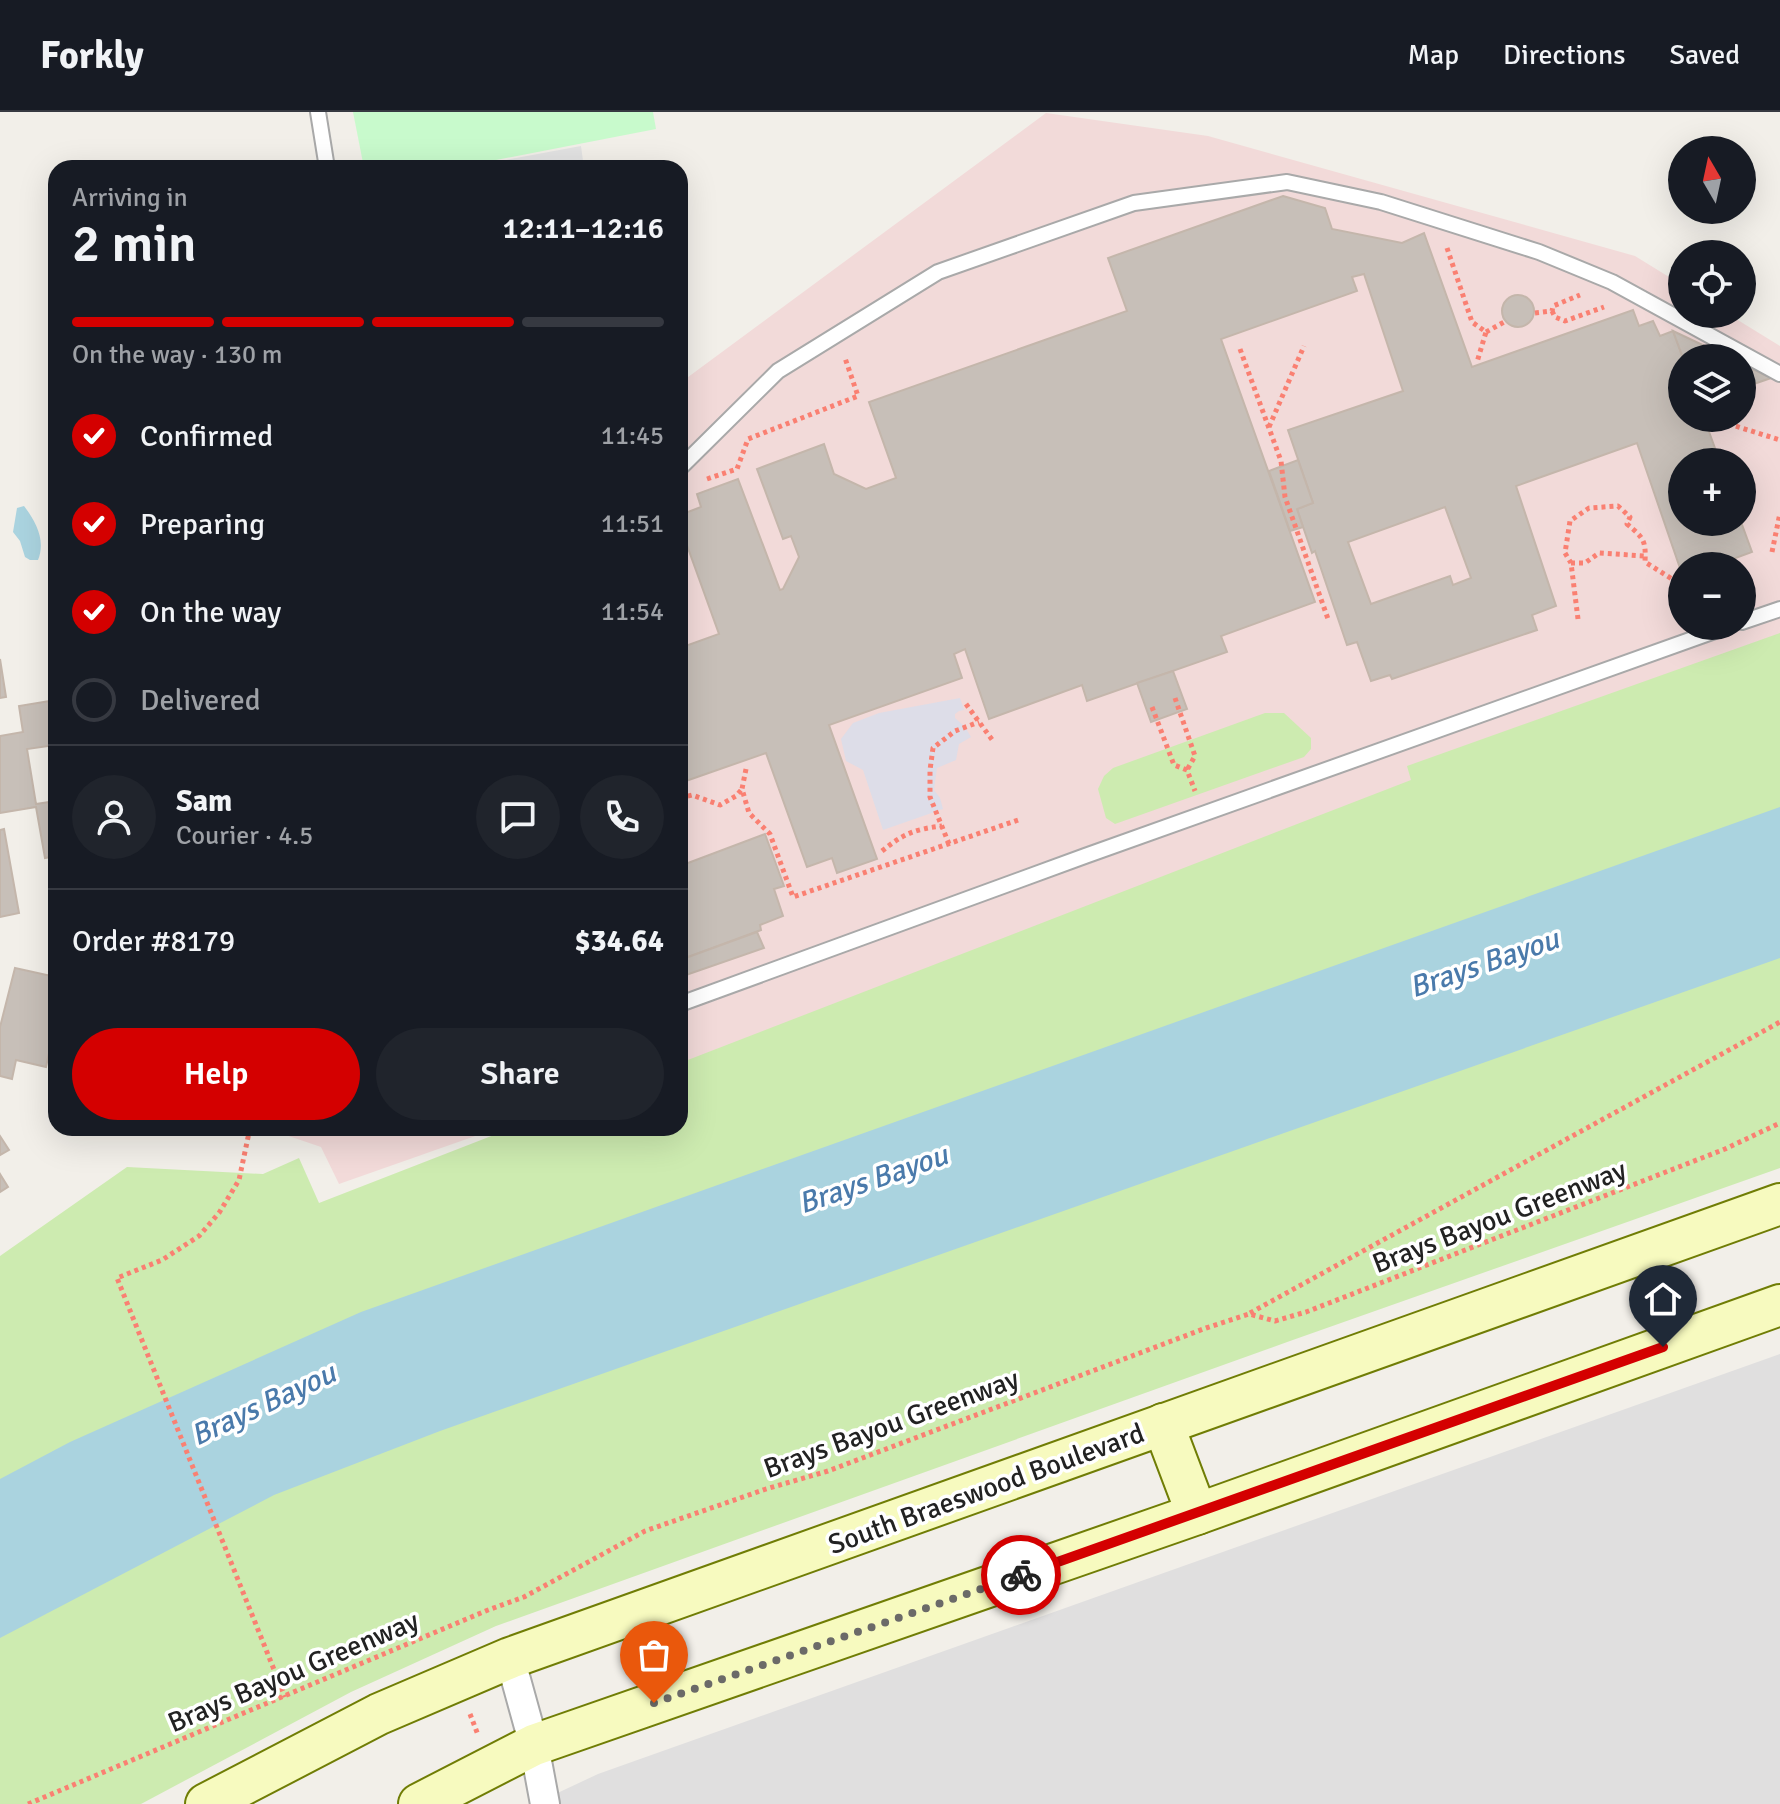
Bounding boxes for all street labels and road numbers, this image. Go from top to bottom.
street label: Brays Bayou Greenway [1368,1153,1631,1281]
street label: Brays Bayou Greenway [759,1362,1024,1486]
street label: South Braeswood Boulevard [824,1416,1149,1562]
street label: Brays Bayou Greenway [163,1604,424,1740]

